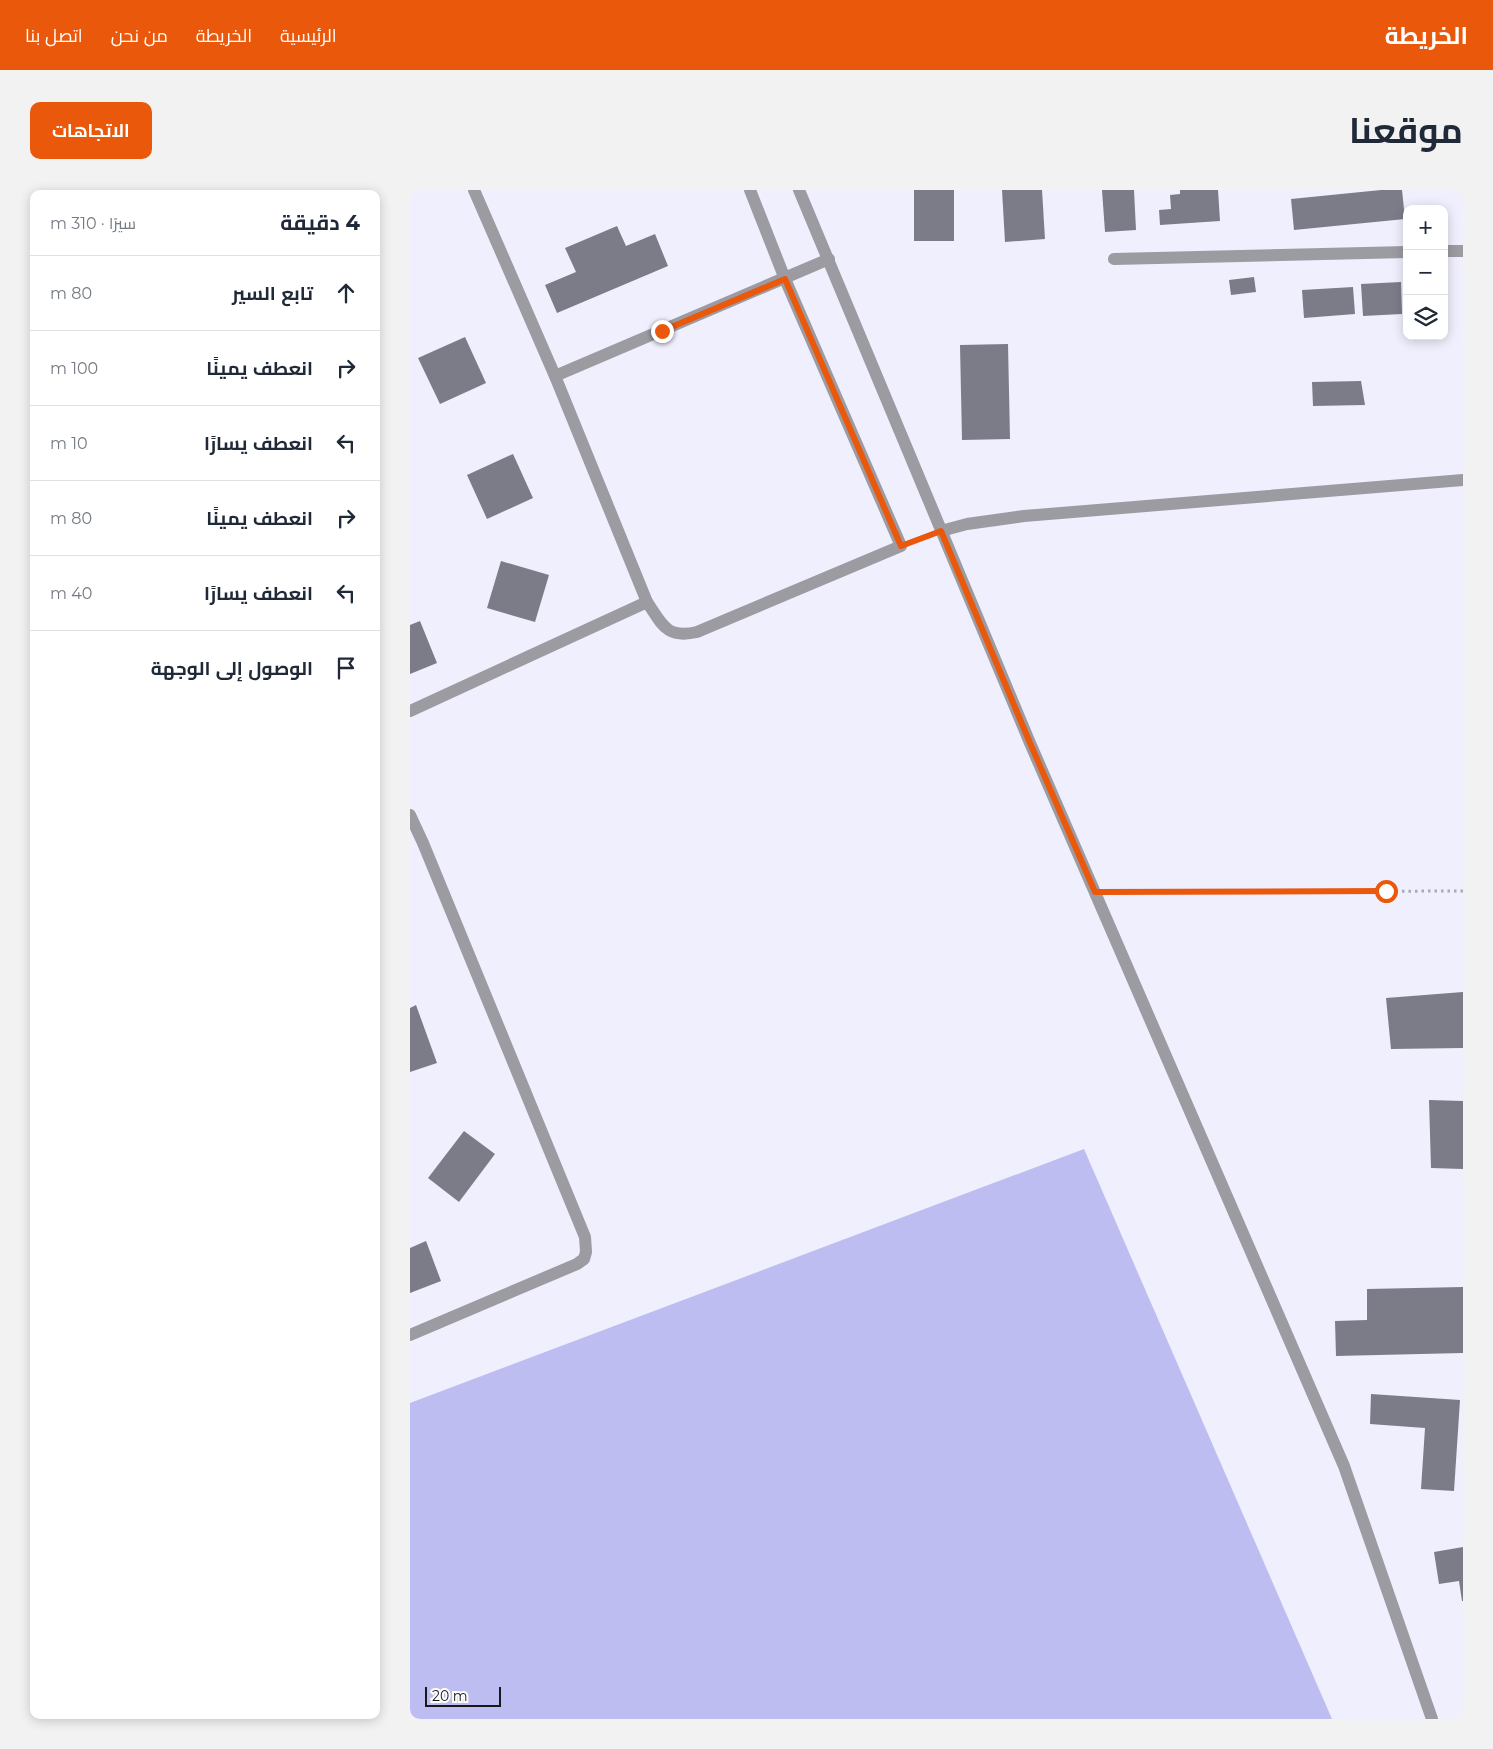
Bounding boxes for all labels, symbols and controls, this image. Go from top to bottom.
text: الخريطة [1385,21,1468,50]
text: اتصل بنا [25,25,83,47]
text: من نحن [111,25,168,47]
text: الخريطة [196,25,252,47]
text: الرئيسية [280,25,336,47]
button: الاتجاهات [30,102,152,159]
text: موقعنا [1349,109,1463,152]
map controls [1403,205,1448,340]
button: + [1403,205,1448,250]
text: 4 دقيقة [280,210,360,235]
text: سيرًا · 310 m [50,214,136,233]
button: − [1403,250,1448,295]
icon: ahead [332,279,360,307]
text: تابع السير [232,282,313,305]
text: 80 m [50,284,92,303]
button: layers [1403,295,1448,340]
route end [651,320,674,343]
icon: right [332,354,360,382]
text: انعطف يمينًا [206,357,313,380]
text: 100 m [50,359,98,378]
icon: left [332,429,360,457]
text: انعطف يسارًا [204,432,313,455]
text: 10 m [50,434,88,453]
icon: right [332,504,360,532]
text: انعطف يمينًا [206,507,313,530]
text: 80 m [50,509,92,528]
icon: left [332,579,360,607]
text: انعطف يسارًا [204,582,313,605]
text: 40 m [50,584,92,603]
icon: arrive [332,654,360,682]
text: الوصول إلى الوجهة [151,657,313,680]
route start [1375,880,1398,903]
scale bar [425,1684,501,1707]
text: 20 m [432,1687,468,1705]

